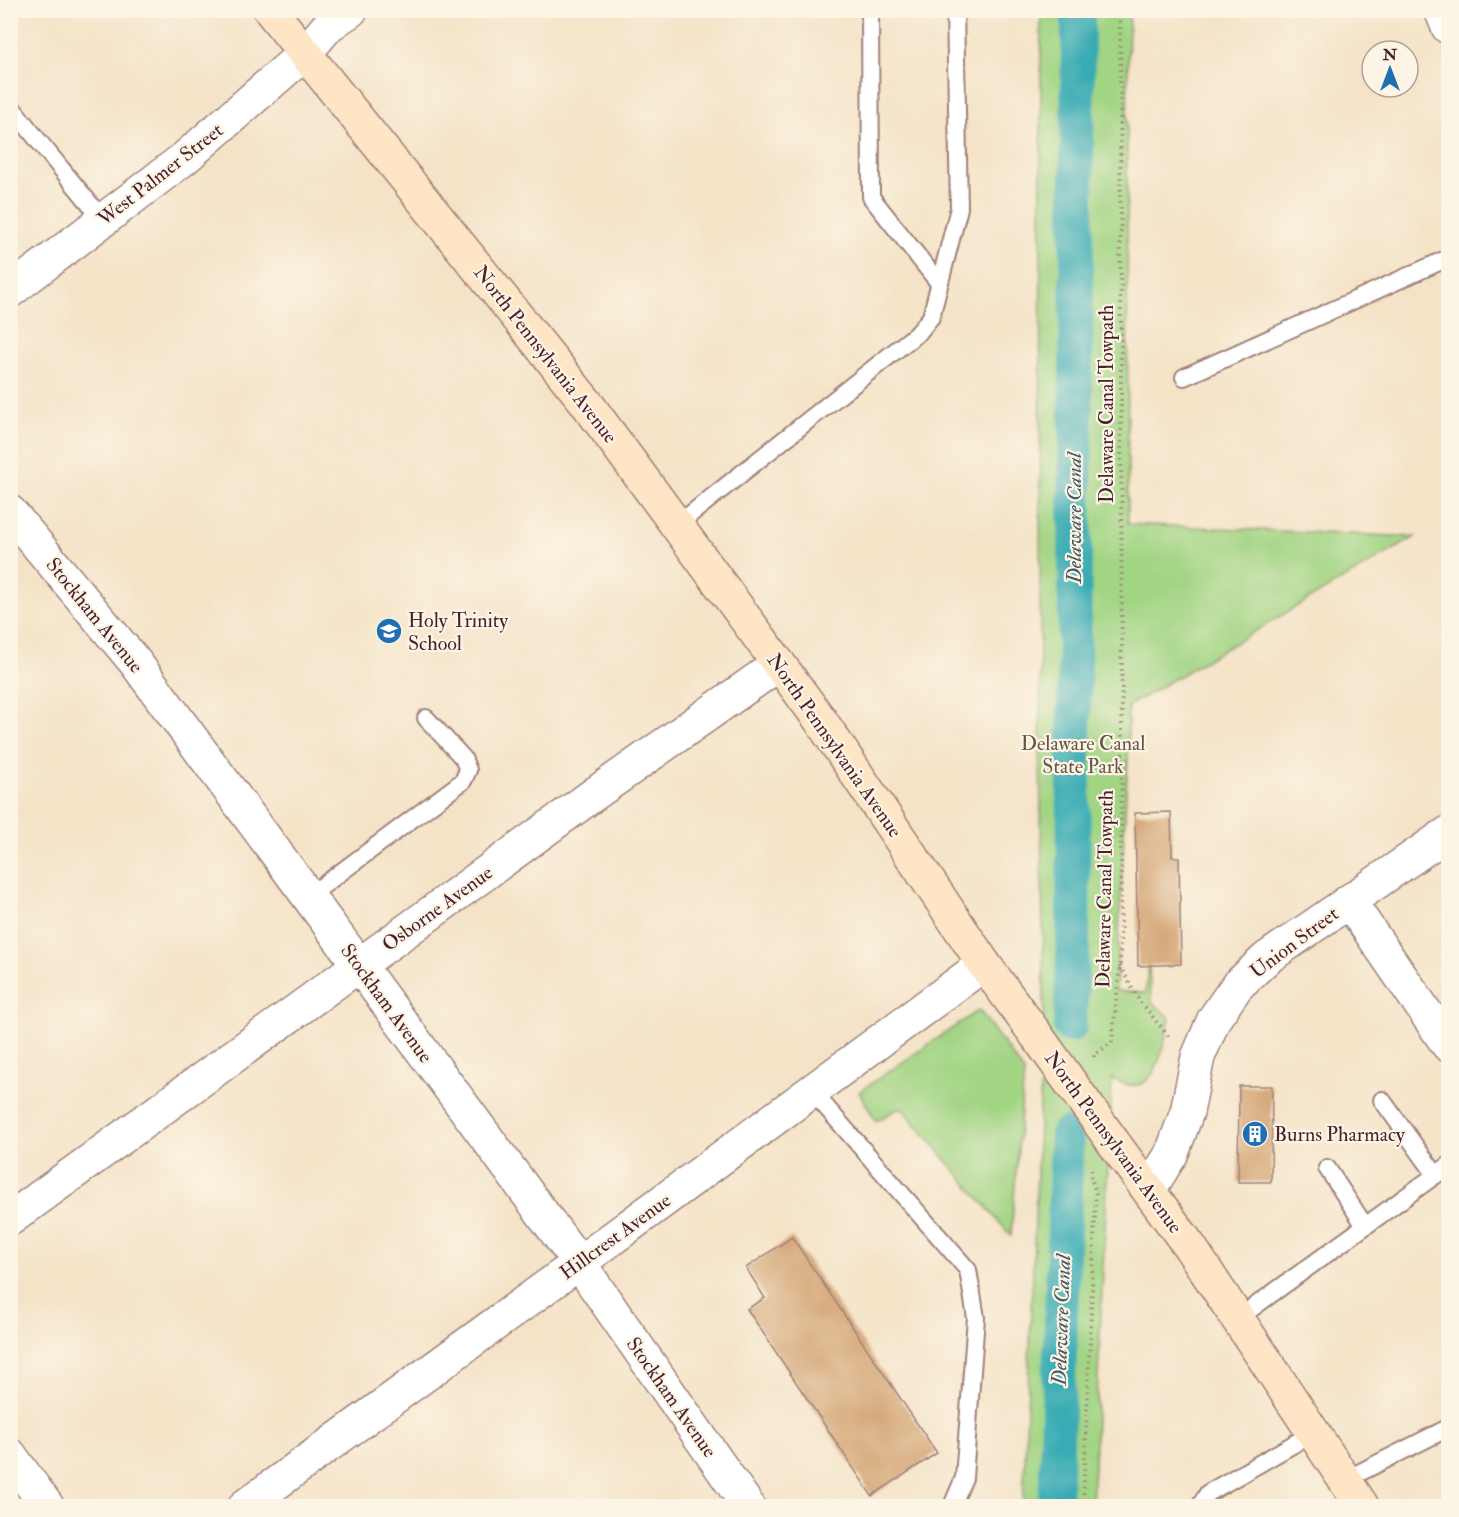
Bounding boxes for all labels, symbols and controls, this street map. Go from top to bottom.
north arrow [1360,39,1420,99]
text: N [1382,45,1398,65]
street label: West Palmer Street [92,117,229,232]
street label: North Pennsylvania Avenue [468,260,623,448]
street label: Delaware Canal Towpath [1094,304,1120,503]
water label: Delaware Canal [1061,451,1088,584]
street label: Stockham Avenue [41,553,149,678]
place label: Holy Trinity School [408,608,509,656]
school or university icon: Holy Trinity School [374,616,404,646]
street label: North Pennsylvania Avenue [761,648,908,842]
park label: Delaware Canal State Park [1021,731,1145,779]
street label: Delaware Canal Towpath [1090,789,1120,988]
street label: Osborne Avenue [377,860,498,957]
street label: Union Street [1245,901,1344,984]
street label: Stockham Avenue [335,939,438,1068]
street label: North Pennsylvania Avenue [1039,1046,1188,1238]
building icon: Burns Pharmacy [1240,1119,1270,1149]
place label: Burns Pharmacy [1274,1122,1406,1147]
street label: Hillcrest Avenue [555,1188,676,1285]
water label: Delaware Canal [1046,1252,1077,1387]
street label: Stockham Avenue [621,1332,722,1462]

